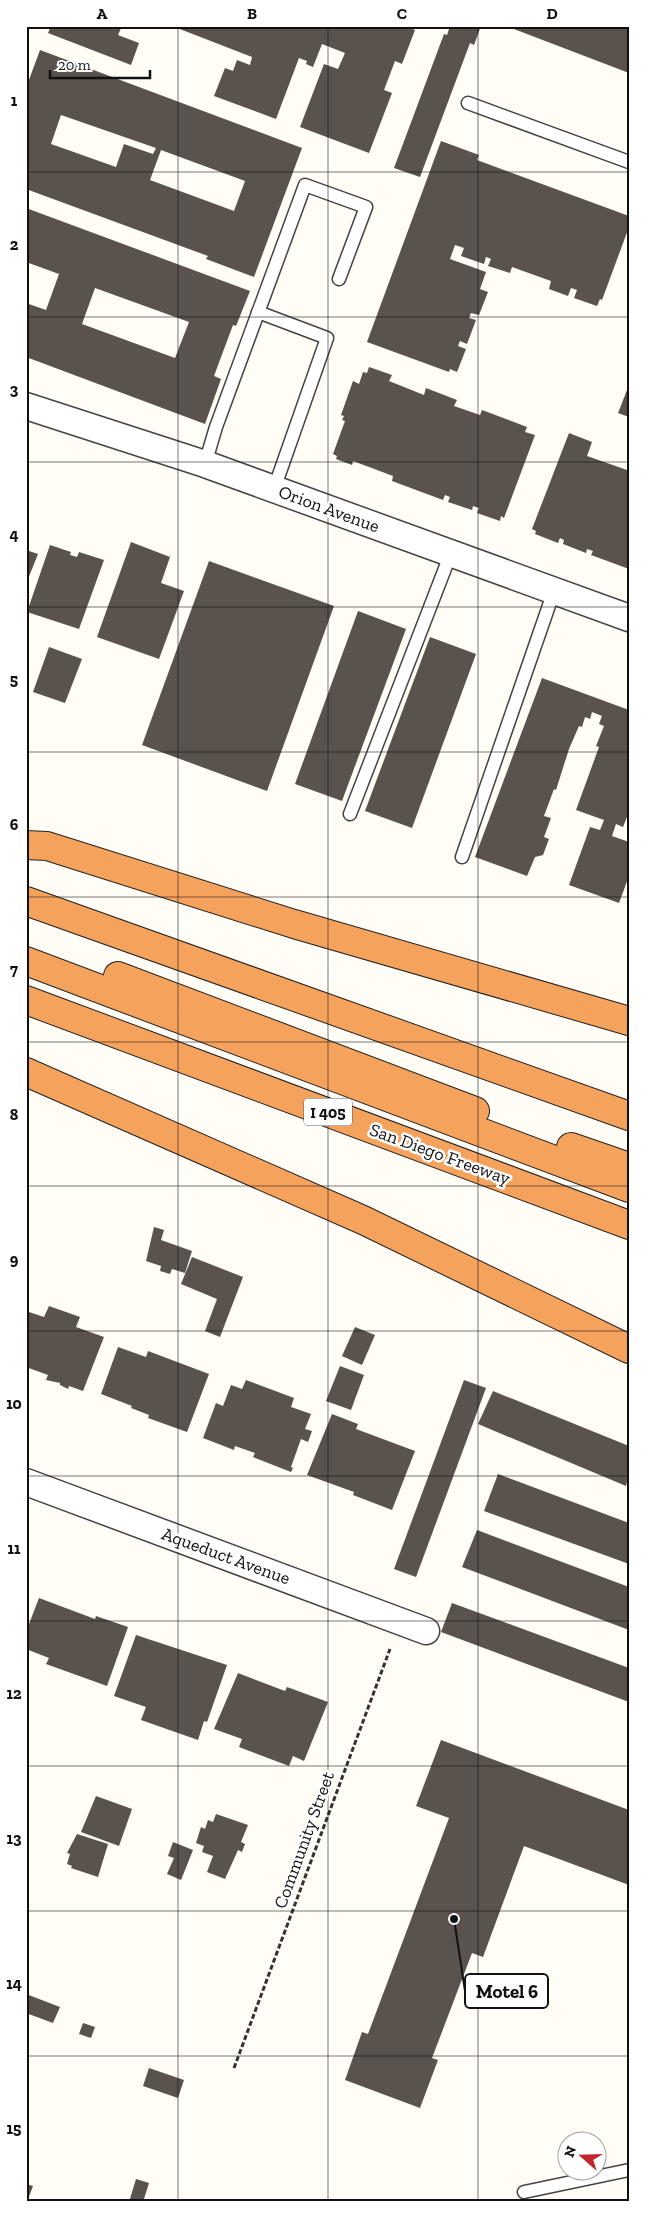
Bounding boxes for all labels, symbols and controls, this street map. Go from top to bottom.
text: A [97,4,108,23]
text: B [247,4,257,23]
text: C [397,4,407,23]
text: D [546,4,558,23]
scale bar [50,48,150,80]
text: 20 m [58,56,91,74]
text: 1 [11,91,18,110]
text: 2 [10,235,19,254]
text: 3 [10,380,19,399]
street label: Orion Avenue [276,481,382,537]
text: 4 [9,525,19,544]
text: 5 [10,670,18,689]
text: 6 [10,815,19,834]
text: 7 [10,960,18,979]
road number: I 405 [304,1098,352,1126]
text: 8 [10,1105,19,1124]
street label: San Diego Freeway [367,1118,514,1190]
text: 9 [10,1250,19,1269]
text: 10 [6,1394,22,1413]
street label: Aqueduct Avenue [159,1523,293,1589]
text: 11 [8,1539,21,1558]
text: 12 [6,1684,22,1703]
street label: Community Street [269,1768,339,1912]
text: 13 [7,1829,22,1848]
text: 14 [6,1974,22,1993]
callout: Motel 6 [465,1974,548,2008]
text: Motel 6 [476,1980,538,2003]
text: 15 [7,2119,21,2138]
north arrow [558,2130,608,2180]
text: N [560,2143,580,2160]

